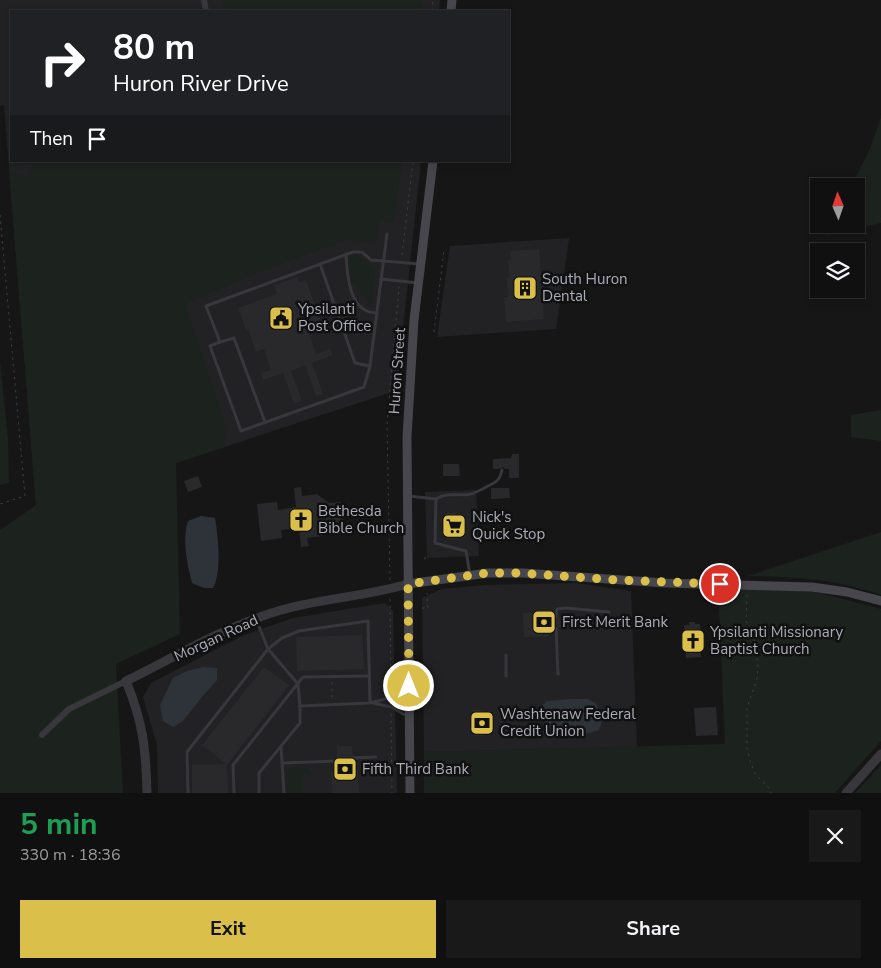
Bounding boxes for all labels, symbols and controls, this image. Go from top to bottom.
text: 80 m [113,24,195,71]
icon: right [30,30,95,95]
text: Huron River Drive [113,69,289,99]
icon: arrive [83,125,111,153]
text: Then [30,126,73,152]
north arrow [810,178,865,232]
map controls [810,178,865,298]
button: layers [810,243,865,298]
place label: South Huron Dental [542,269,628,306]
building icon: South Huron Dental [512,275,538,301]
place label: Ypsilanti Post Office [297,299,371,336]
public building icon: Ypsilanti Post Office [268,305,294,331]
street label: Huron Street [384,326,410,415]
place label: Bethesda Bible Church [318,501,404,538]
church icon: Bethesda Bible Church [288,507,314,533]
place label: Nick's Quick Stop [472,507,545,544]
supermarket icon: Nick's Quick Stop [441,513,467,539]
pin [699,563,741,605]
icon: arrive [706,570,734,598]
bank icon: First Merit Bank [531,609,557,635]
street label: Morgan Road [171,610,261,666]
place label: First Merit Bank [562,612,669,632]
place label: Ypsilanti Missionary Baptist Church [709,622,844,659]
church icon: Ypsilanti Missionary Baptist Church [680,628,706,654]
position arrow [382,659,434,711]
place label: Washtenaw Federal Credit Union [500,704,636,741]
bank icon: Washtenaw Federal Credit Union [469,710,495,736]
bank icon: Fifth Third Bank [332,756,358,782]
place label: Fifth Third Bank [362,759,469,779]
text: 5 min [20,804,98,845]
button: close [809,810,861,862]
text: 330 m · 18:36 [20,844,121,866]
button: Exit [20,900,436,958]
button: Share [446,900,861,958]

